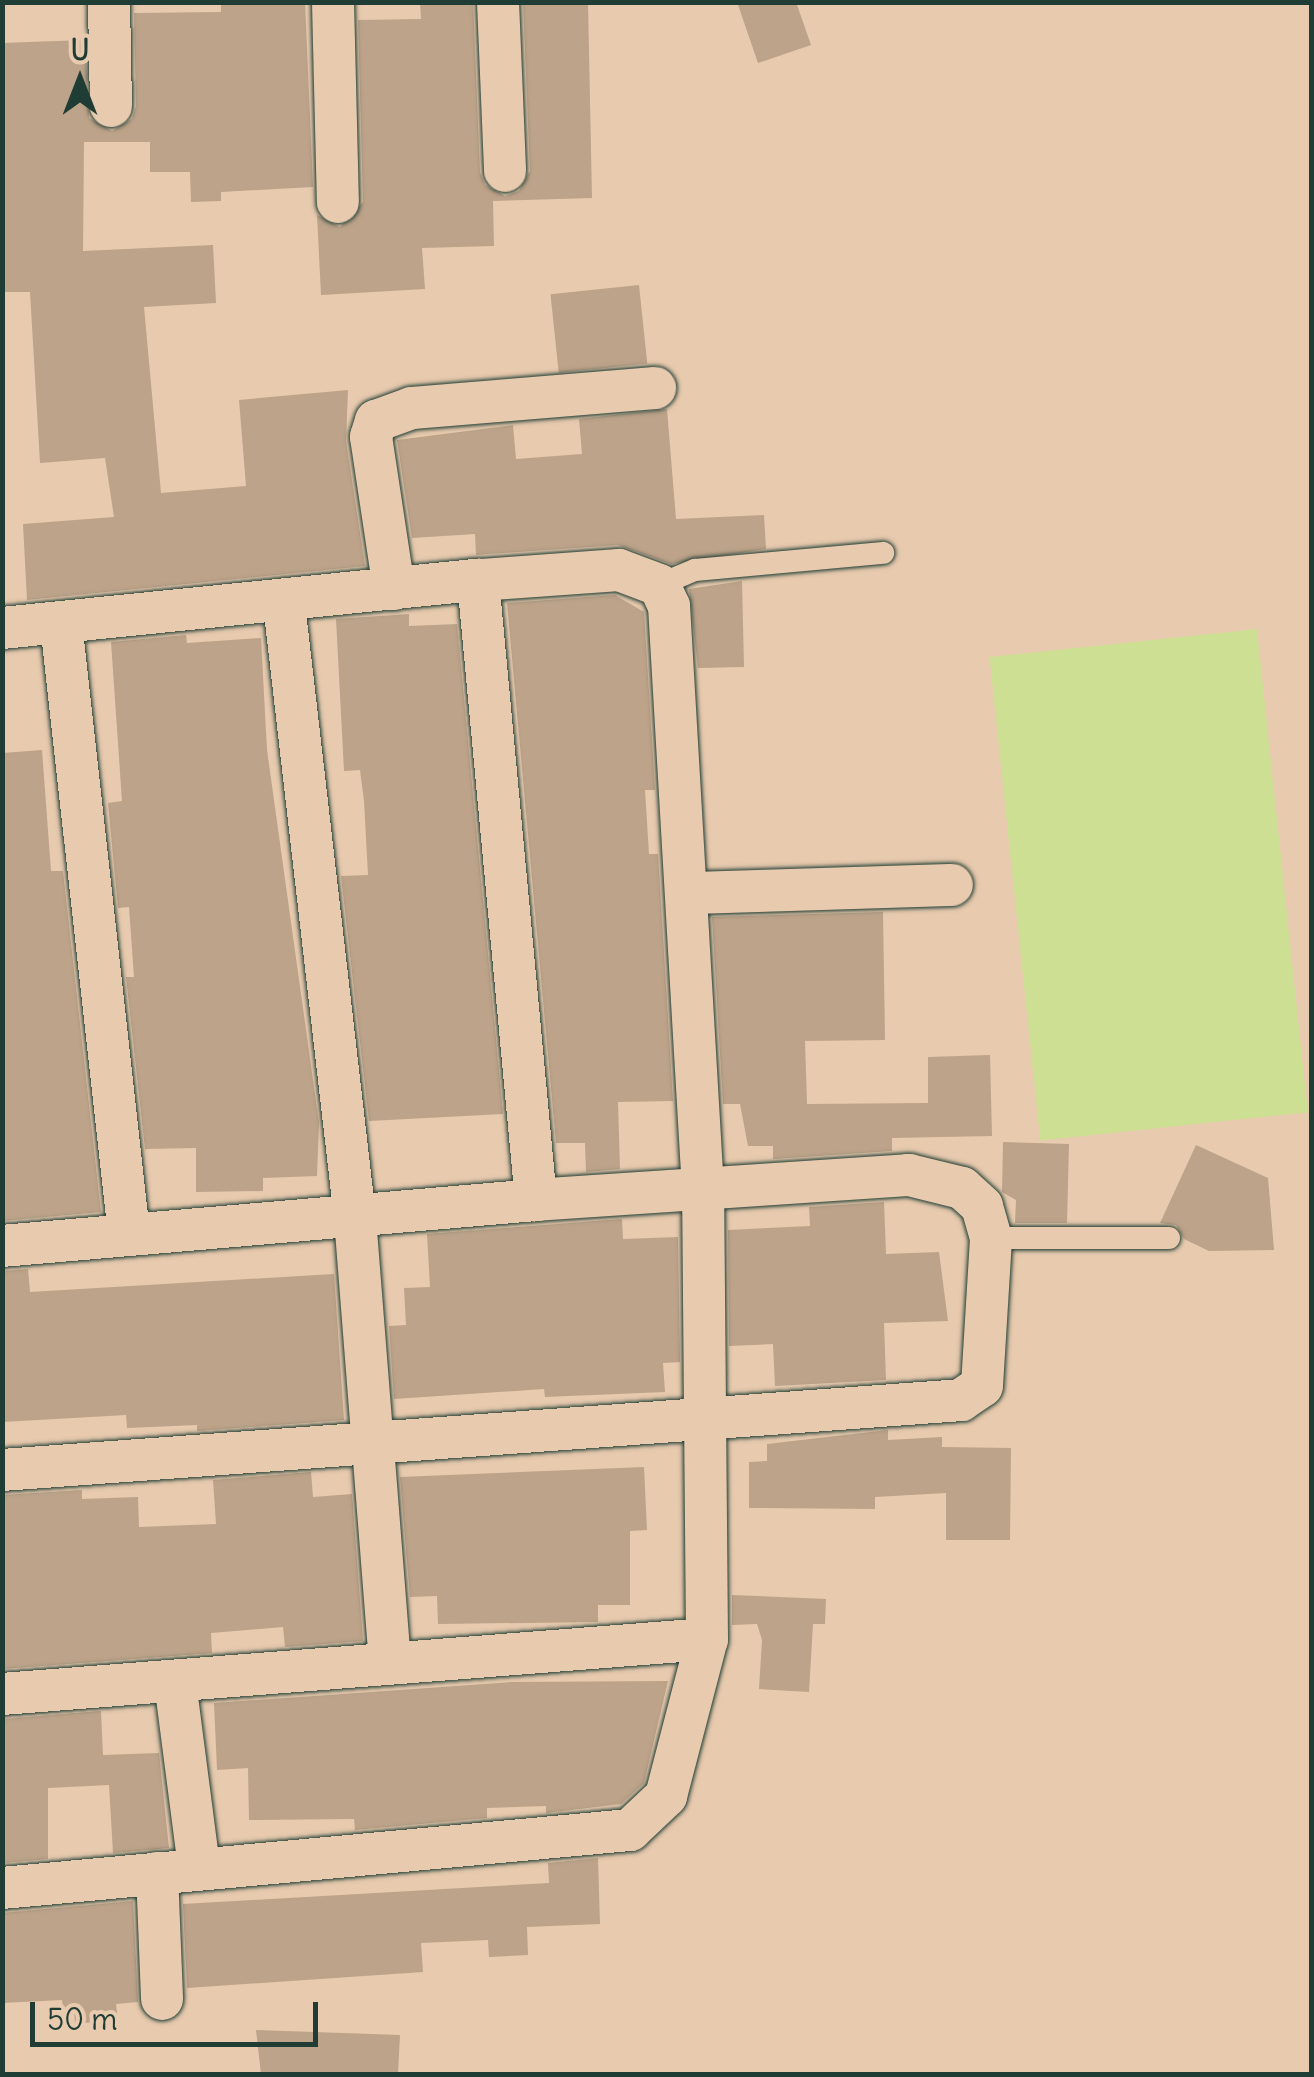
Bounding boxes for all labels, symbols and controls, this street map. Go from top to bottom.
north arrow [30,30,130,130]
text: U [70,32,90,68]
scale bar [35,1982,322,2044]
text: 50 m [47,2000,117,2038]

